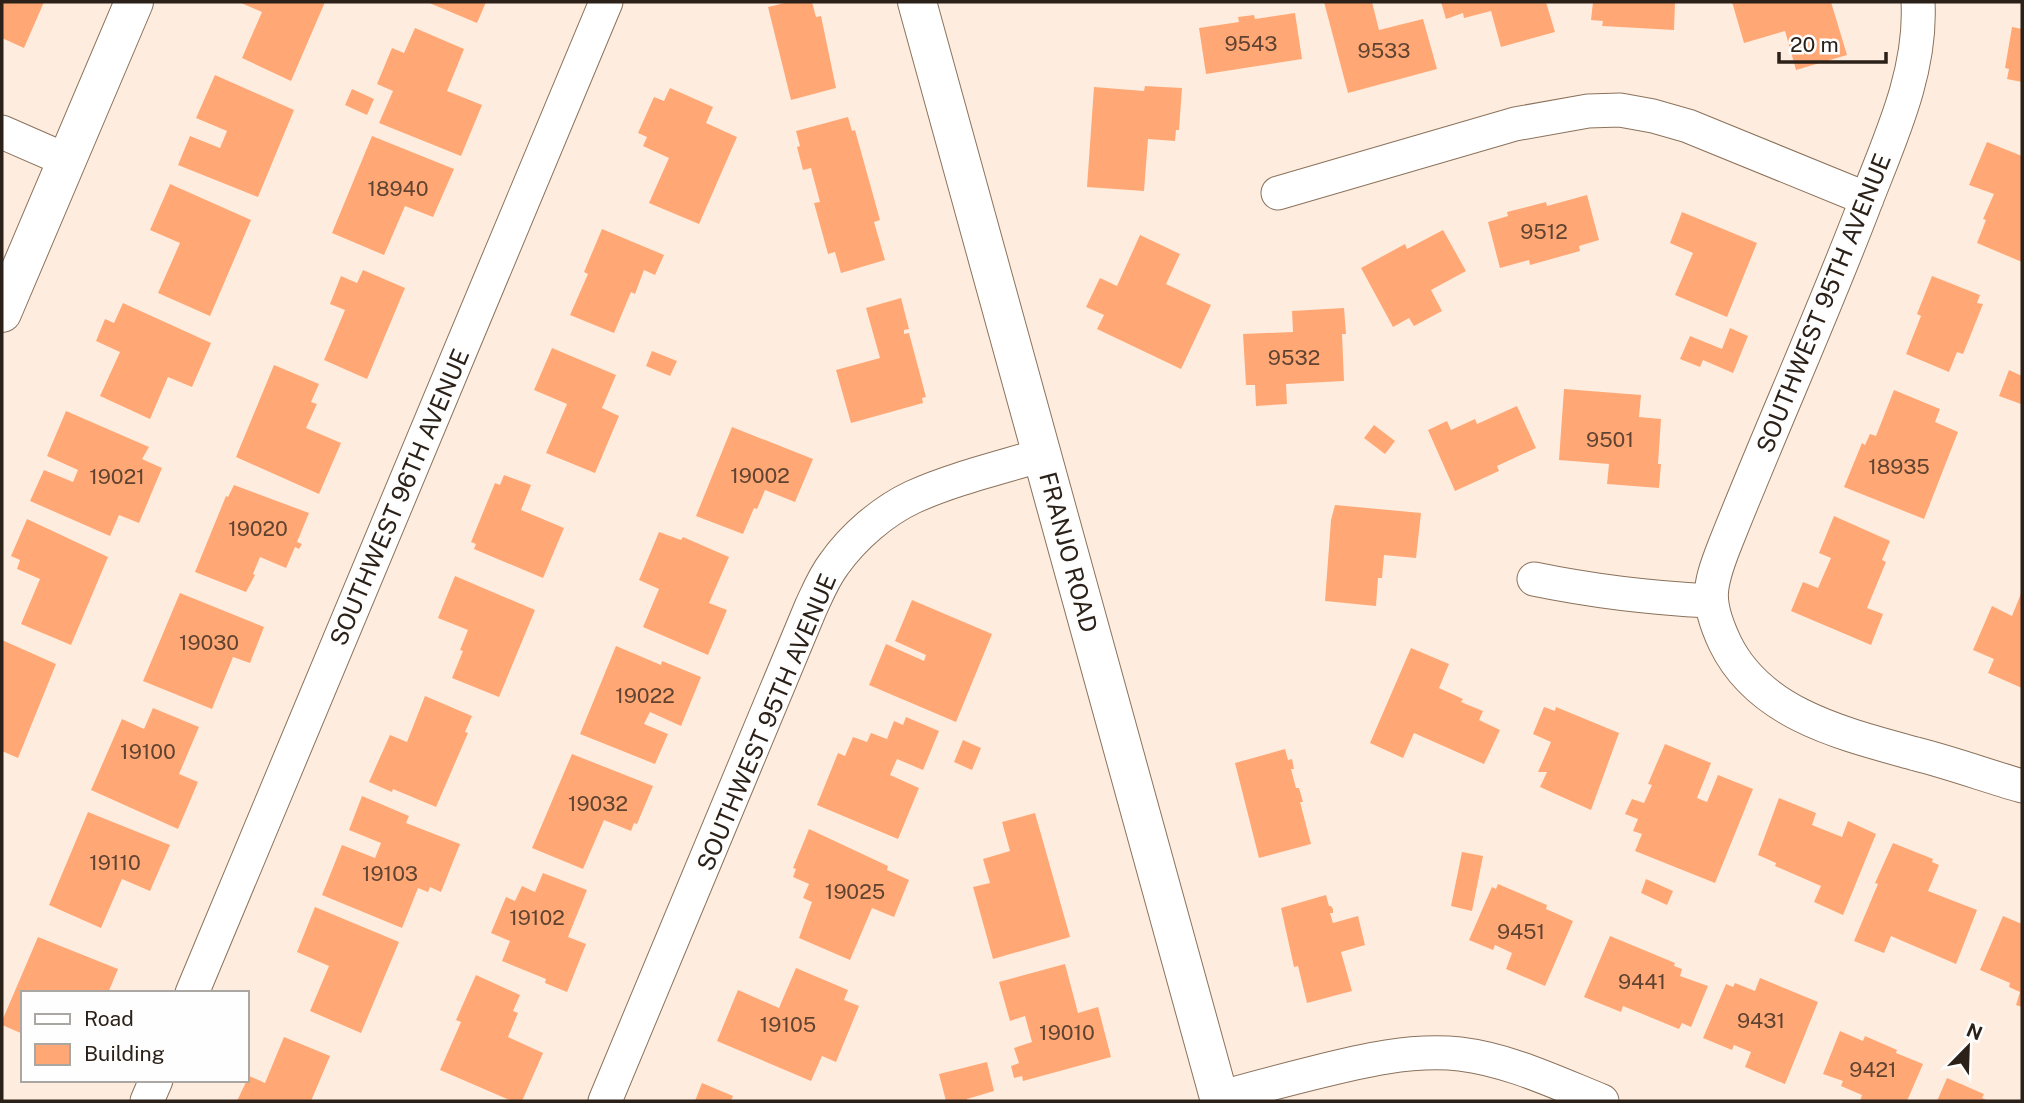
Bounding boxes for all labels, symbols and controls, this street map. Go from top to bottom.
scale bar [1779,21,1886,65]
house number: 9543 [1225,31,1278,56]
text: 20 m [1790,32,1839,57]
house number: 9533 [1358,38,1410,63]
street label: SOUTHWEST 95TH AVENUE [1750,149,1896,457]
house number: 18940 [367,176,429,201]
house number: 9512 [1520,219,1568,244]
street label: SOUTHWEST 96TH AVENUE [324,344,474,650]
house number: 9532 [1268,345,1320,370]
house number: 9501 [1586,427,1634,452]
house number: 18935 [1868,454,1930,479]
house number: 19002 [730,463,790,488]
house number: 19021 [89,464,145,489]
street label: FRANJO ROAD [1034,469,1104,635]
house number: 19020 [228,516,288,541]
street label: SOUTHWEST 95TH AVENUE [691,569,841,875]
house number: 19030 [179,630,239,655]
house number: 19022 [615,683,675,708]
house number: 19100 [120,739,176,764]
house number: 19032 [568,791,628,816]
house number: 19110 [89,850,141,875]
house number: 19103 [362,861,418,886]
house number: 19025 [825,879,885,904]
house number: 19102 [509,905,565,930]
house number: 9451 [1497,919,1545,944]
house number: 9441 [1618,969,1666,994]
legend [21,991,248,1082]
text: Road [84,1006,134,1031]
house number: 9431 [1737,1008,1785,1033]
house number: 19105 [760,1012,816,1037]
north arrow [1933,1012,2003,1082]
text: N [1964,1018,1986,1044]
house number: 19010 [1039,1020,1095,1045]
text: Building [84,1041,165,1066]
house number: 9421 [1849,1057,1897,1082]

